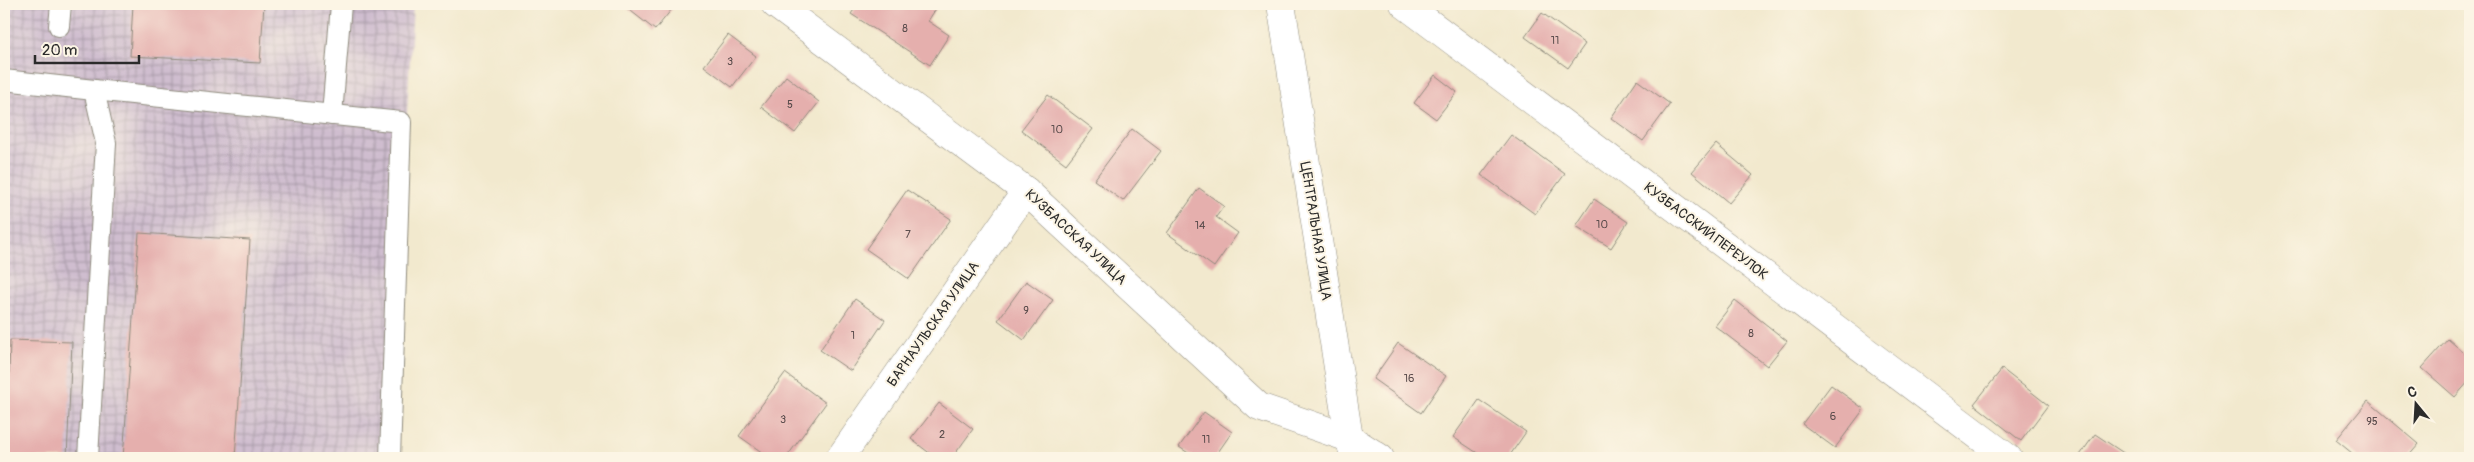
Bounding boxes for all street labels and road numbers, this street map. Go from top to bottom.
street label: ЦЕНТРАЛЬНАЯ УЛИЦА [1297,161,1335,301]
street label: КУЗБАССКИЙ ПЕРЕУЛОК [1641,179,1771,283]
street label: КУЗБАССКАЯ УЛИЦА [1022,186,1130,288]
street label: БАРНАУЛЬСКАЯ УЛИЦА [883,258,983,390]

